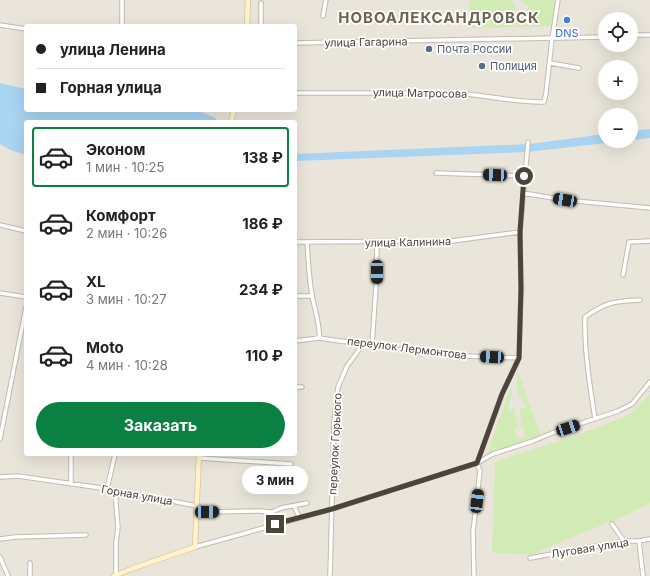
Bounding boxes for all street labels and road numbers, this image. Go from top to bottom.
street label: улица Гагарина [324,34,408,50]
street label: улица Матросова [373,85,467,101]
street label: улица Калинина [365,234,451,250]
street label: переулок Лермонтова [346,334,468,362]
street label: переулок Горького [325,392,345,495]
street label: Горная улица [100,482,174,508]
street label: Луговая улица [550,535,630,561]

